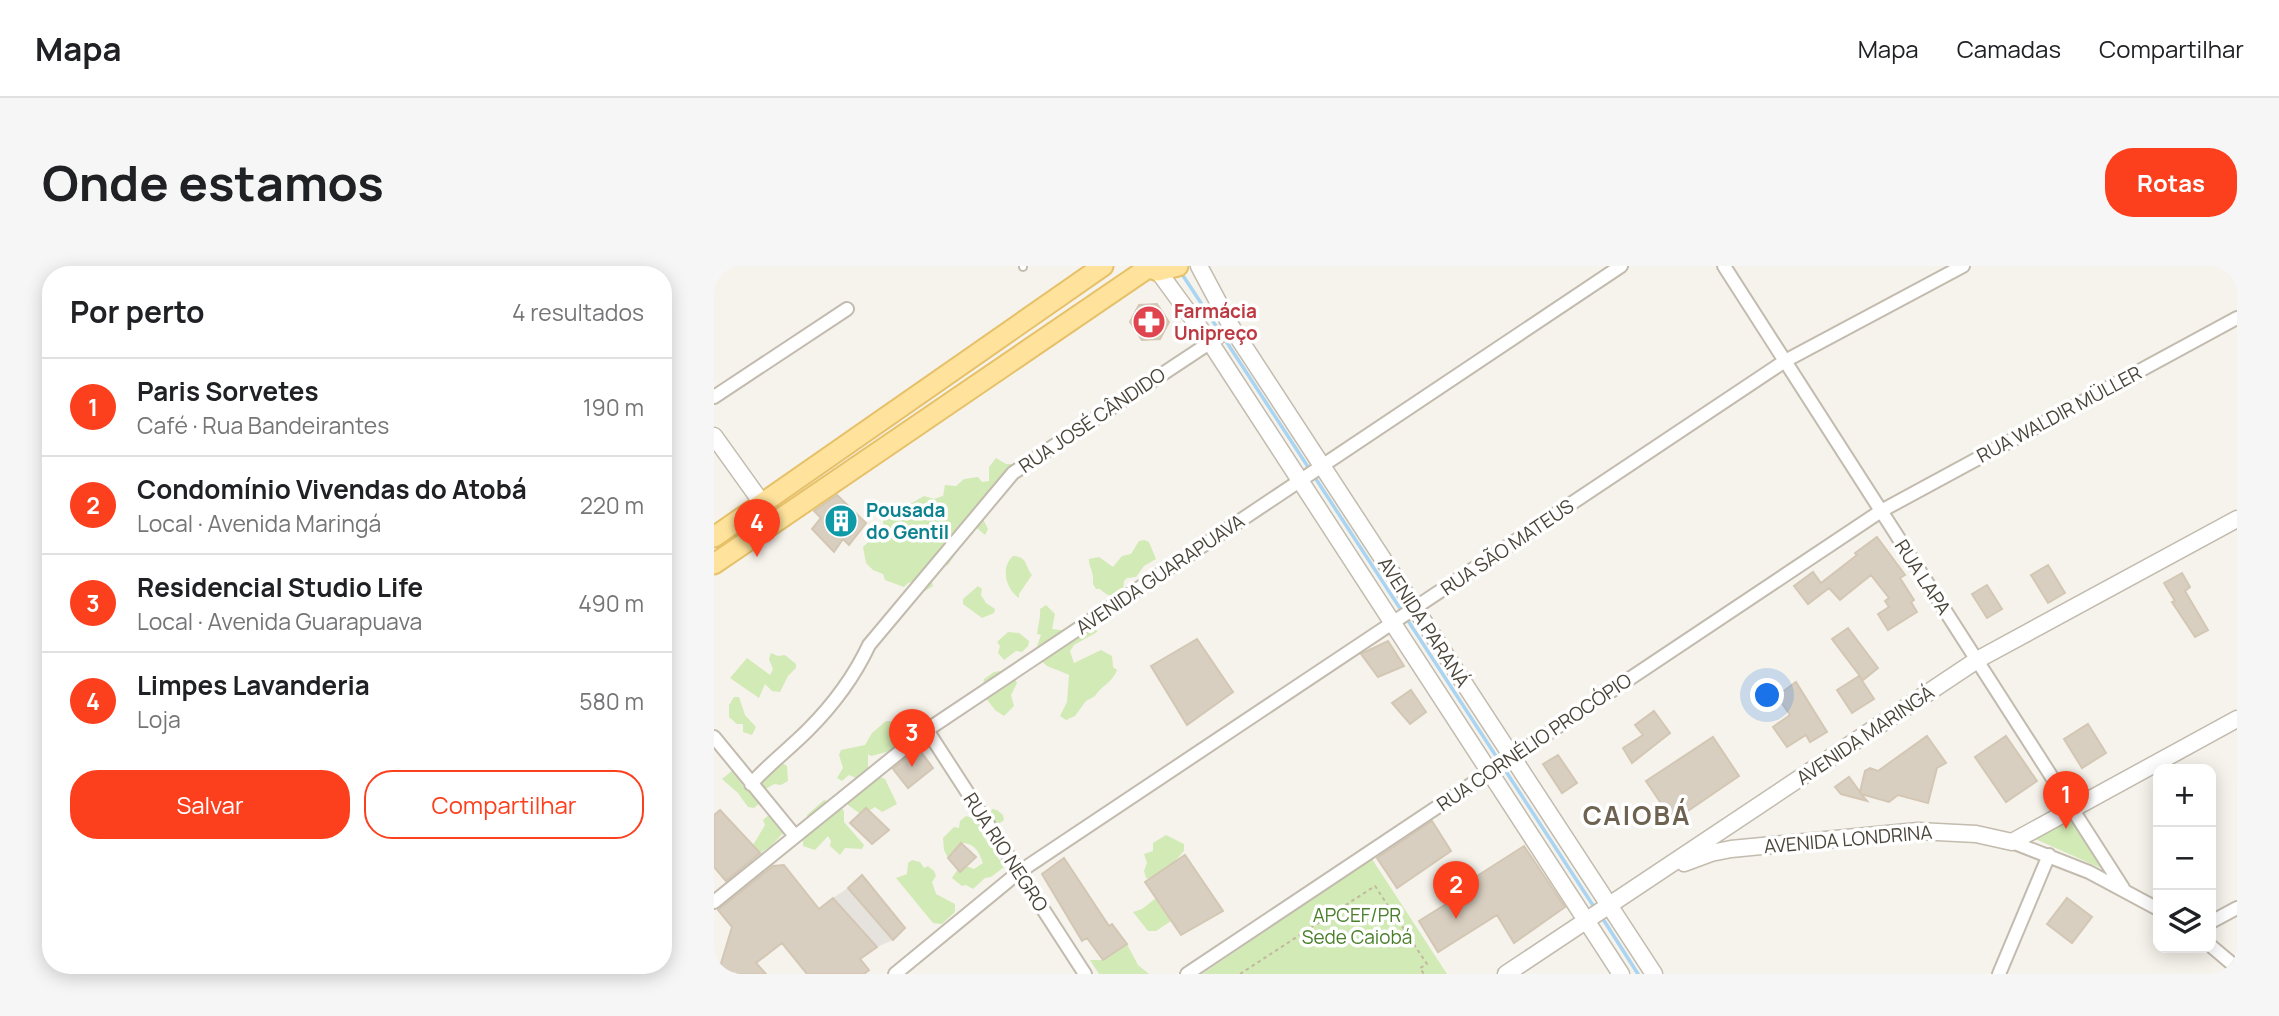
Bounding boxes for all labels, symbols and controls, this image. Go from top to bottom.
text: Mapa [35,26,122,71]
text: Mapa [1858,32,1919,65]
text: Camadas [1957,32,2061,65]
text: Compartilhar [2099,32,2244,65]
button: Rotas [2105,148,2237,217]
text: Onde estamos [42,149,384,216]
text: Por perto [70,291,205,332]
text: 4 resultados [512,296,644,328]
place label: Farmácia Unipreço [1174,298,1258,346]
pharmacy icon: Farmácia Unipreço [1130,303,1168,341]
street label: RUA WALDIR MÜLLER [1972,359,2146,468]
street label: RUA JOSÉ CÂNDIDO [1014,361,1171,479]
text: Paris Sorvetes [137,373,319,409]
text: 1 [88,391,98,423]
text: 190 m [583,391,644,423]
text: Café · Rua Bandeirantes [137,409,389,441]
text: Condomínio Vivendas do Atobá [137,471,527,507]
text: 2 [86,489,100,521]
text: 220 m [580,489,644,521]
street label: RUA SÃO MATEUS [1435,493,1579,601]
place label: Pousada do Gentil [866,497,949,545]
pin: 4 [734,499,780,557]
building icon: Pousada do Gentil [822,502,860,540]
text: Local · Avenida Maringá [137,507,381,539]
street label: AVENIDA GUARAPUAVA [1071,508,1249,640]
street label: RUA LAPA [1889,534,1957,620]
street label: AVENIDA PARANÁ [1372,552,1476,692]
text: Residencial Studio Life [137,569,423,605]
text: 3 [86,587,100,619]
text: 490 m [578,587,644,619]
text: Local · Avenida Guarapuava [137,605,422,637]
text: Limpes Lavanderia [137,667,370,703]
street label: RUA CORNÉLIO PROCÓPIO [1432,667,1637,817]
your location [1750,678,1784,712]
street label: AVENIDA MARINGÁ [1791,679,1939,791]
text: 4 [86,685,100,717]
text: 580 m [579,685,644,717]
text: Loja [137,703,181,735]
pin: 3 [889,709,935,767]
map controls [2153,764,2216,953]
button: + [2153,764,2216,827]
button: Salvar [70,770,350,839]
button: Compartilhar [364,770,644,839]
pin: 1 [2043,771,2089,829]
street label: RUA RIO NEGRO [958,787,1054,917]
district label: CAIOBÁ [1583,797,1691,833]
street label: AVENIDA LONDRINA [1763,819,1933,859]
button: − [2153,827,2216,890]
pin: 2 [1433,861,1479,919]
button: layers [2153,890,2216,953]
park label: APCEF/PR Sede Caiobá [1302,902,1412,950]

